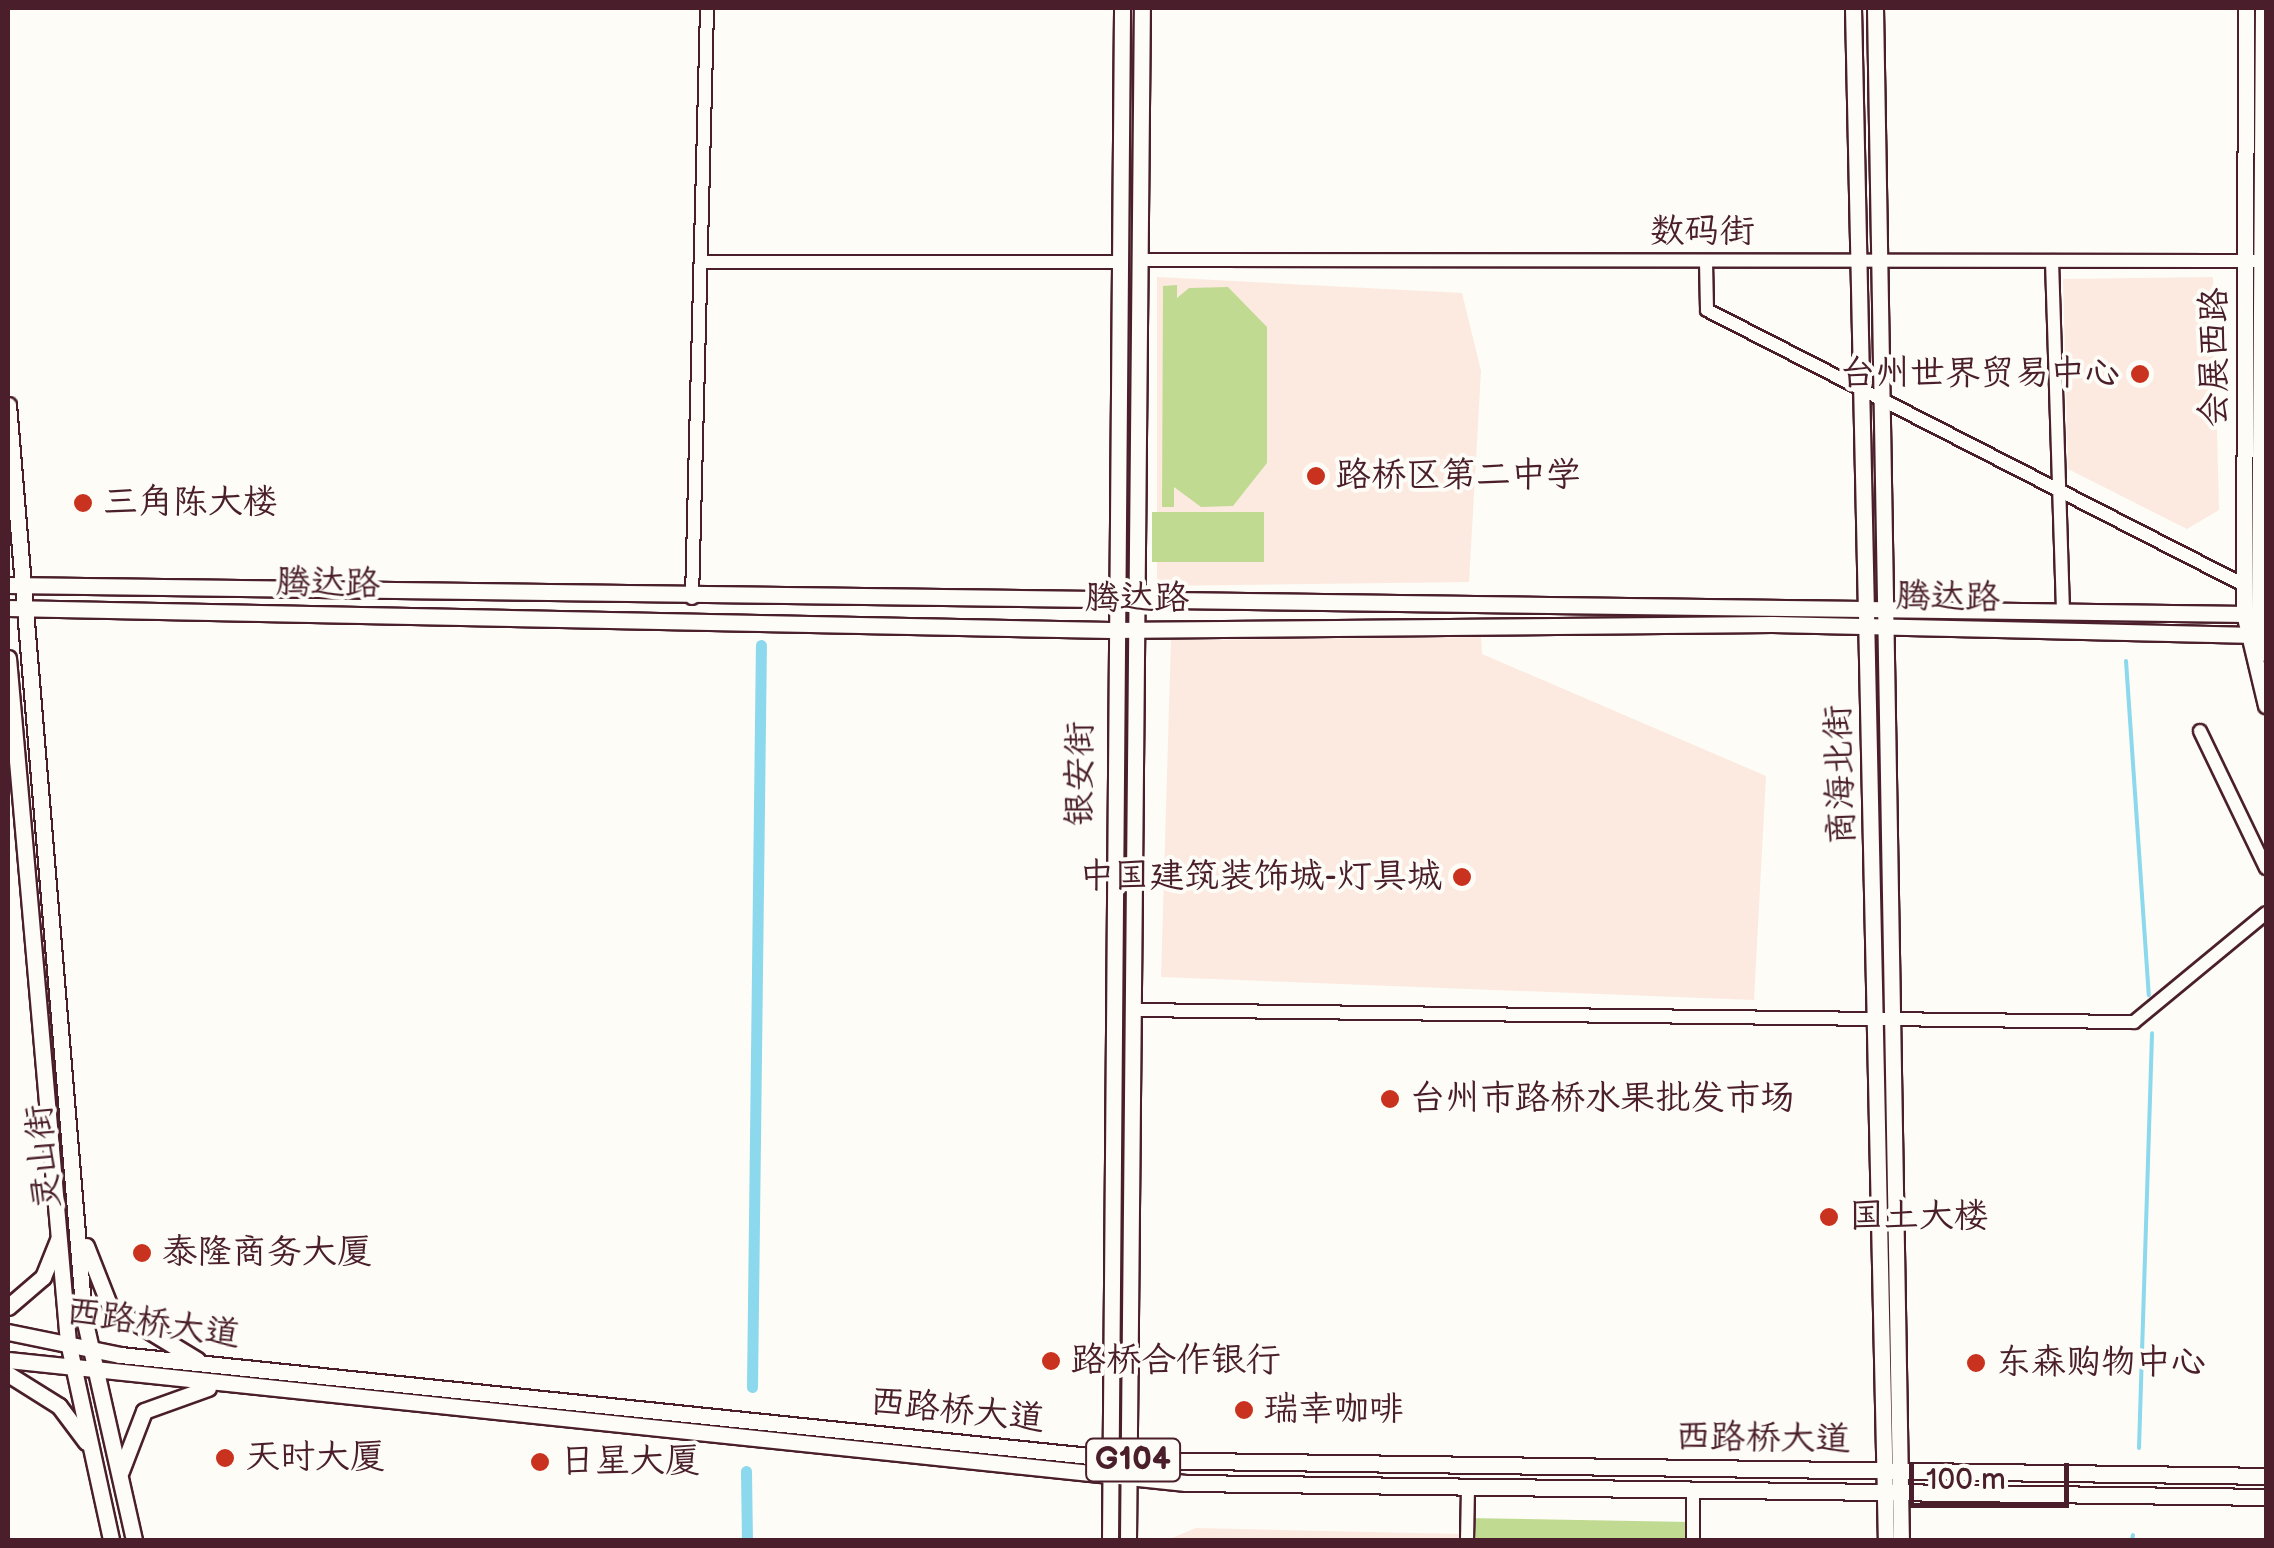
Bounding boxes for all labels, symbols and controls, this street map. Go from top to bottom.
street label: 数码街 [1650,211,1754,253]
street label: 会展西路 [2194,287,2236,427]
place label: 台州世界贸易中心 [1840,353,2120,395]
marker: 台州世界贸易中心 [2129,363,2151,385]
place label: 路桥区第二中学 [1336,455,1581,497]
marker: 路桥区第二中学 [1305,465,1327,487]
place label: 三角陈大楼 [103,482,278,524]
marker: 三角陈大楼 [72,492,94,514]
street label: 腾达路 [275,562,381,606]
street label: 腾达路 [1895,576,2001,620]
street label: 腾达路 [1085,578,1189,620]
street label: 商海北街 [1818,704,1864,846]
street label: 银安街 [1060,722,1102,826]
place label: 中国建筑装饰城-灯具城 [1079,856,1442,898]
marker: 中国建筑装饰城-灯具城 [1451,866,1473,888]
place label: 台州市路桥水果批发市场 [1410,1078,1795,1120]
marker: 台州市路桥水果批发市场 [1379,1088,1401,1110]
street label: 灵山街 [19,1103,69,1211]
place label: 国土大楼 [1849,1196,1989,1238]
marker: 国土大楼 [1818,1206,1840,1228]
place label: 泰隆商务大厦 [162,1232,372,1274]
marker: 泰隆商务大厦 [131,1242,153,1264]
street label: 西路桥大道 [63,1291,243,1357]
place label: 路桥合作银行 [1071,1340,1281,1382]
place label: 东森购物中心 [1996,1342,2206,1384]
marker: 路桥合作银行 [1040,1350,1062,1372]
marker: 东森购物中心 [1965,1352,1987,1374]
street label: 西路桥大道 [868,1381,1046,1441]
place label: 瑞幸咖啡 [1264,1389,1404,1431]
marker: 瑞幸咖啡 [1233,1399,1255,1421]
street label: 西路桥大道 [1675,1416,1851,1462]
road number: G104 [1083,1433,1183,1487]
place label: 天时大厦 [245,1437,385,1479]
place label: 日星大厦 [560,1441,700,1483]
scale bar [1914,1443,2074,1505]
marker: 天时大厦 [214,1447,236,1469]
marker: 日星大厦 [529,1451,551,1473]
text: 100 m [1926,1462,2006,1498]

